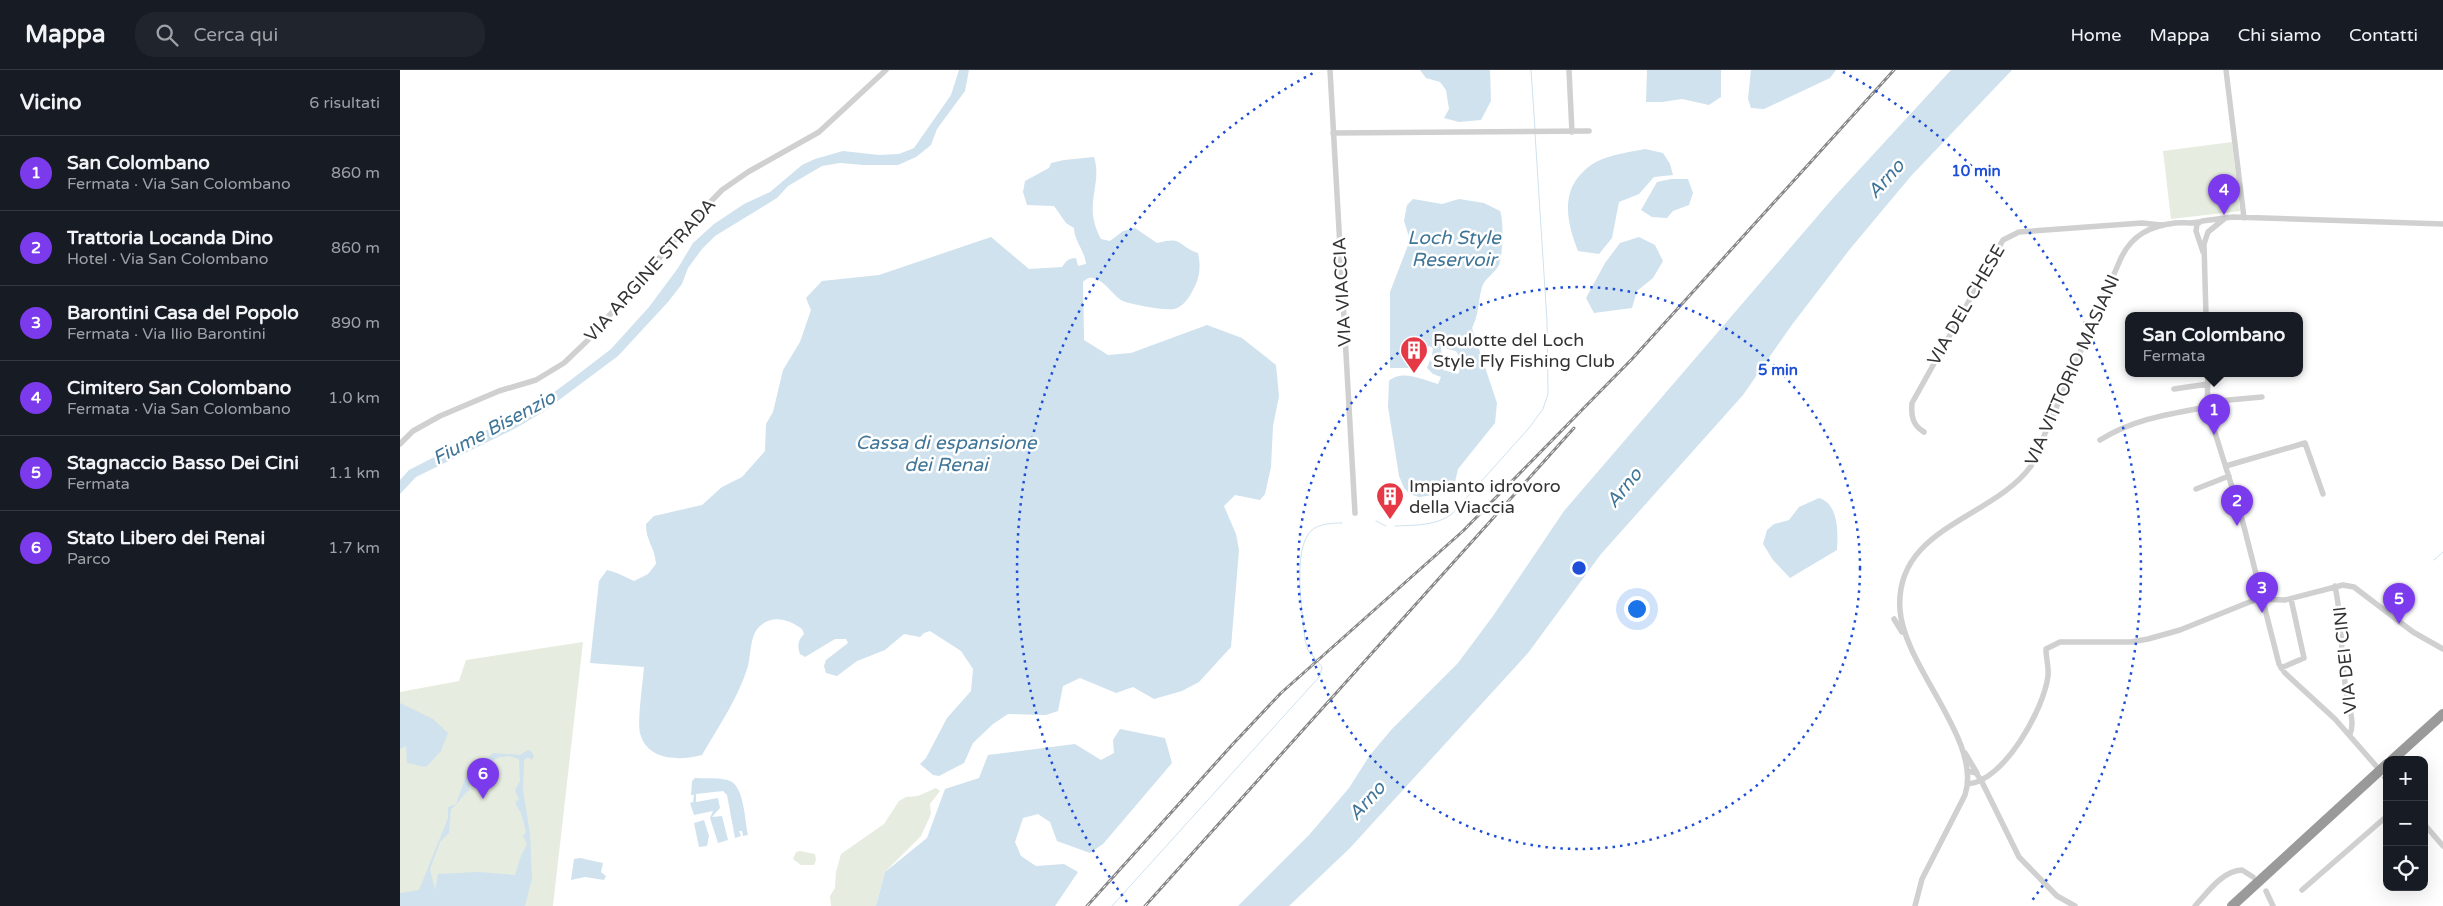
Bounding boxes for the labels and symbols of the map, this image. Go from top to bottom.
water label: Arno [1863,154,1910,203]
text: 10 min [1951,162,2001,180]
pin: 4 [2208,174,2240,215]
street label: VIA ARGINE STRADA [580,194,720,346]
water label: Loch Style Reservoir [1407,227,1502,271]
street label: VIA VIACCIA [1328,237,1356,347]
street label: VIA DEL CHESE [1922,241,2010,369]
street label: VIA VITTORIO MASIANI [2020,271,2124,469]
place label: Roulotte del Loch Style Fly Fishing Club [1433,329,1615,372]
building icon: Roulotte del Loch Style Fly Fishing Club [1399,335,1429,374]
text: 5 min [1758,361,1798,379]
water label: Fiume Bisenzio [429,386,560,470]
pin: 1 [2198,394,2230,435]
water label: Cassa di espansione dei Renai [855,432,1038,476]
water label: Arno [1601,463,1647,512]
place label: Impianto idrovoro della Viaccia [1409,475,1561,518]
building icon: Impianto idrovoro della Viaccia [1375,481,1405,520]
pin: 2 [2221,485,2253,526]
centre of rings [1570,559,1588,577]
pin: 3 [2246,572,2278,613]
pin: 5 [2383,583,2415,624]
your location [1624,596,1650,622]
street label: VIA DEI CINI [2328,605,2362,715]
pin: 6 [467,758,499,799]
water label: Arno [1344,776,1391,825]

